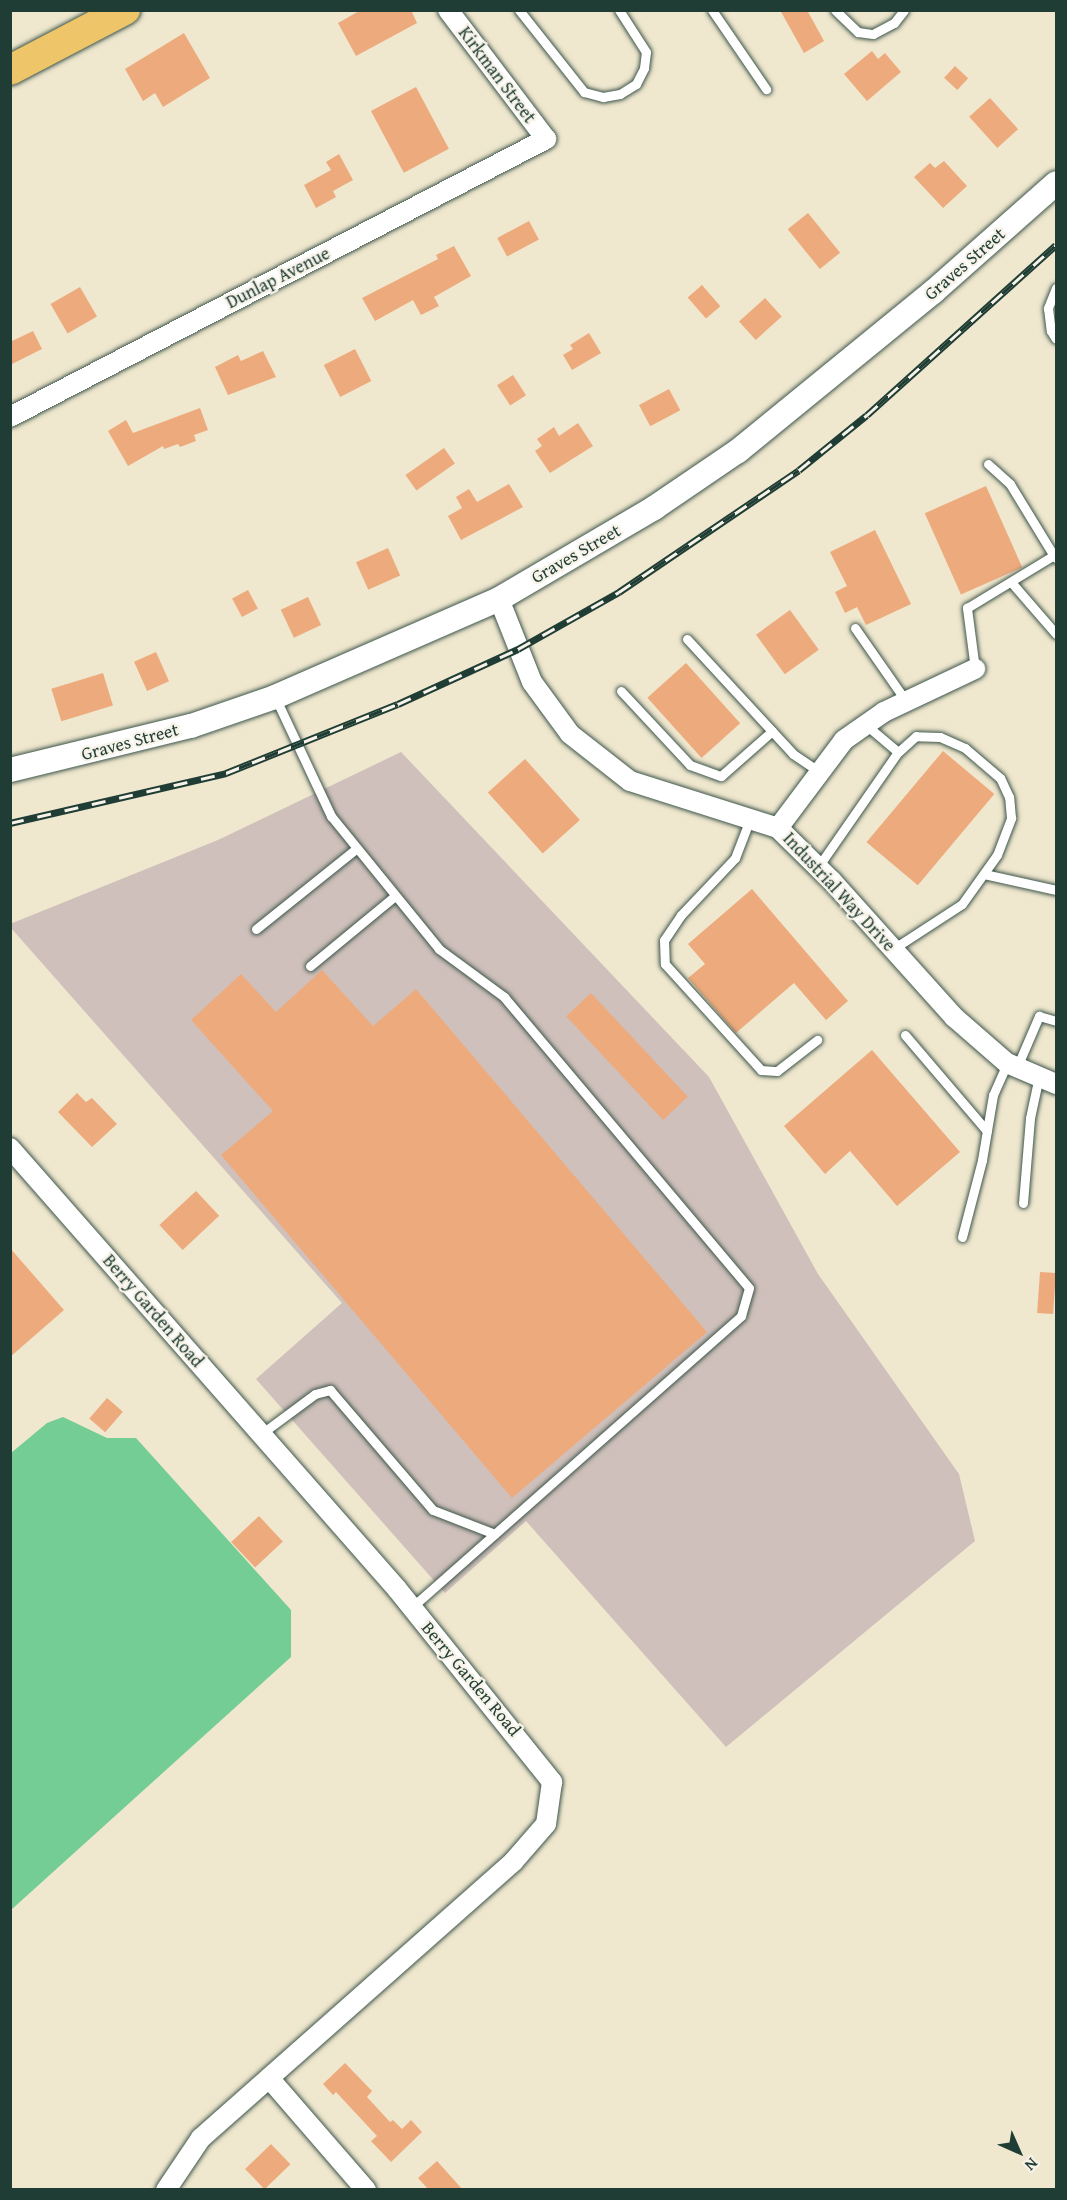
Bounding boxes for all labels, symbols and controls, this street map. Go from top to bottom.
street label: Kirkman Street [454,23,540,127]
street label: Graves Street [920,223,1010,305]
street label: Dunlap Avenue [223,243,333,313]
street label: Graves Street [527,520,625,588]
street label: Graves Street [79,719,181,765]
street label: Industrial Way Drive [778,828,900,956]
street label: Berry Garden Road [98,1250,208,1372]
street label: Berry Garden Road [417,1617,525,1741]
north arrow [989,2122,1049,2182]
text: N [1019,2152,1044,2177]

